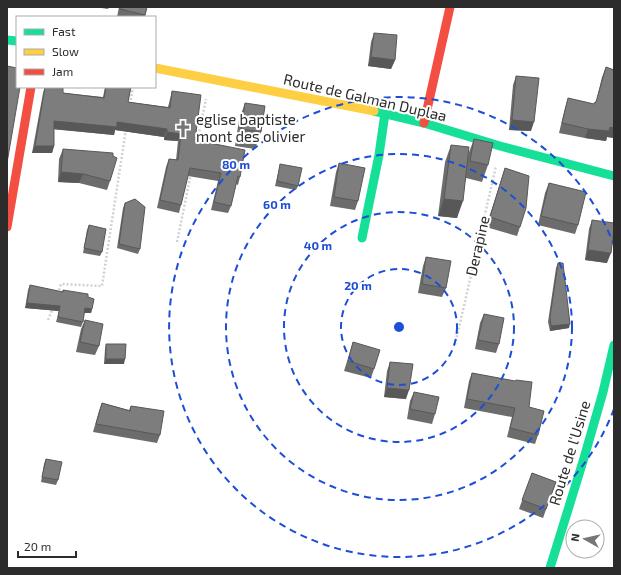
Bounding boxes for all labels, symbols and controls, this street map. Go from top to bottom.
legend [16,16,156,88]
text: Fast [52,24,76,38]
text: Slow [52,44,79,58]
text: Jam [52,64,73,78]
street label: Route de Galman Duplaa [282,69,449,125]
place label: eglise baptiste mont des olivier [196,110,306,145]
church icon: eglise baptiste mont des olivier [173,119,193,139]
text: 80 m [222,157,250,171]
text: 60 m [263,197,291,211]
street label: Derapine [461,214,493,278]
text: 40 m [304,238,332,252]
text: 20 m [344,278,372,292]
centre of rings [392,320,406,334]
street label: Route de l'Usine [545,398,594,507]
north arrow [565,519,605,559]
scale bar [18,533,76,559]
text: N [568,533,582,542]
text: 20 m [24,539,51,553]

